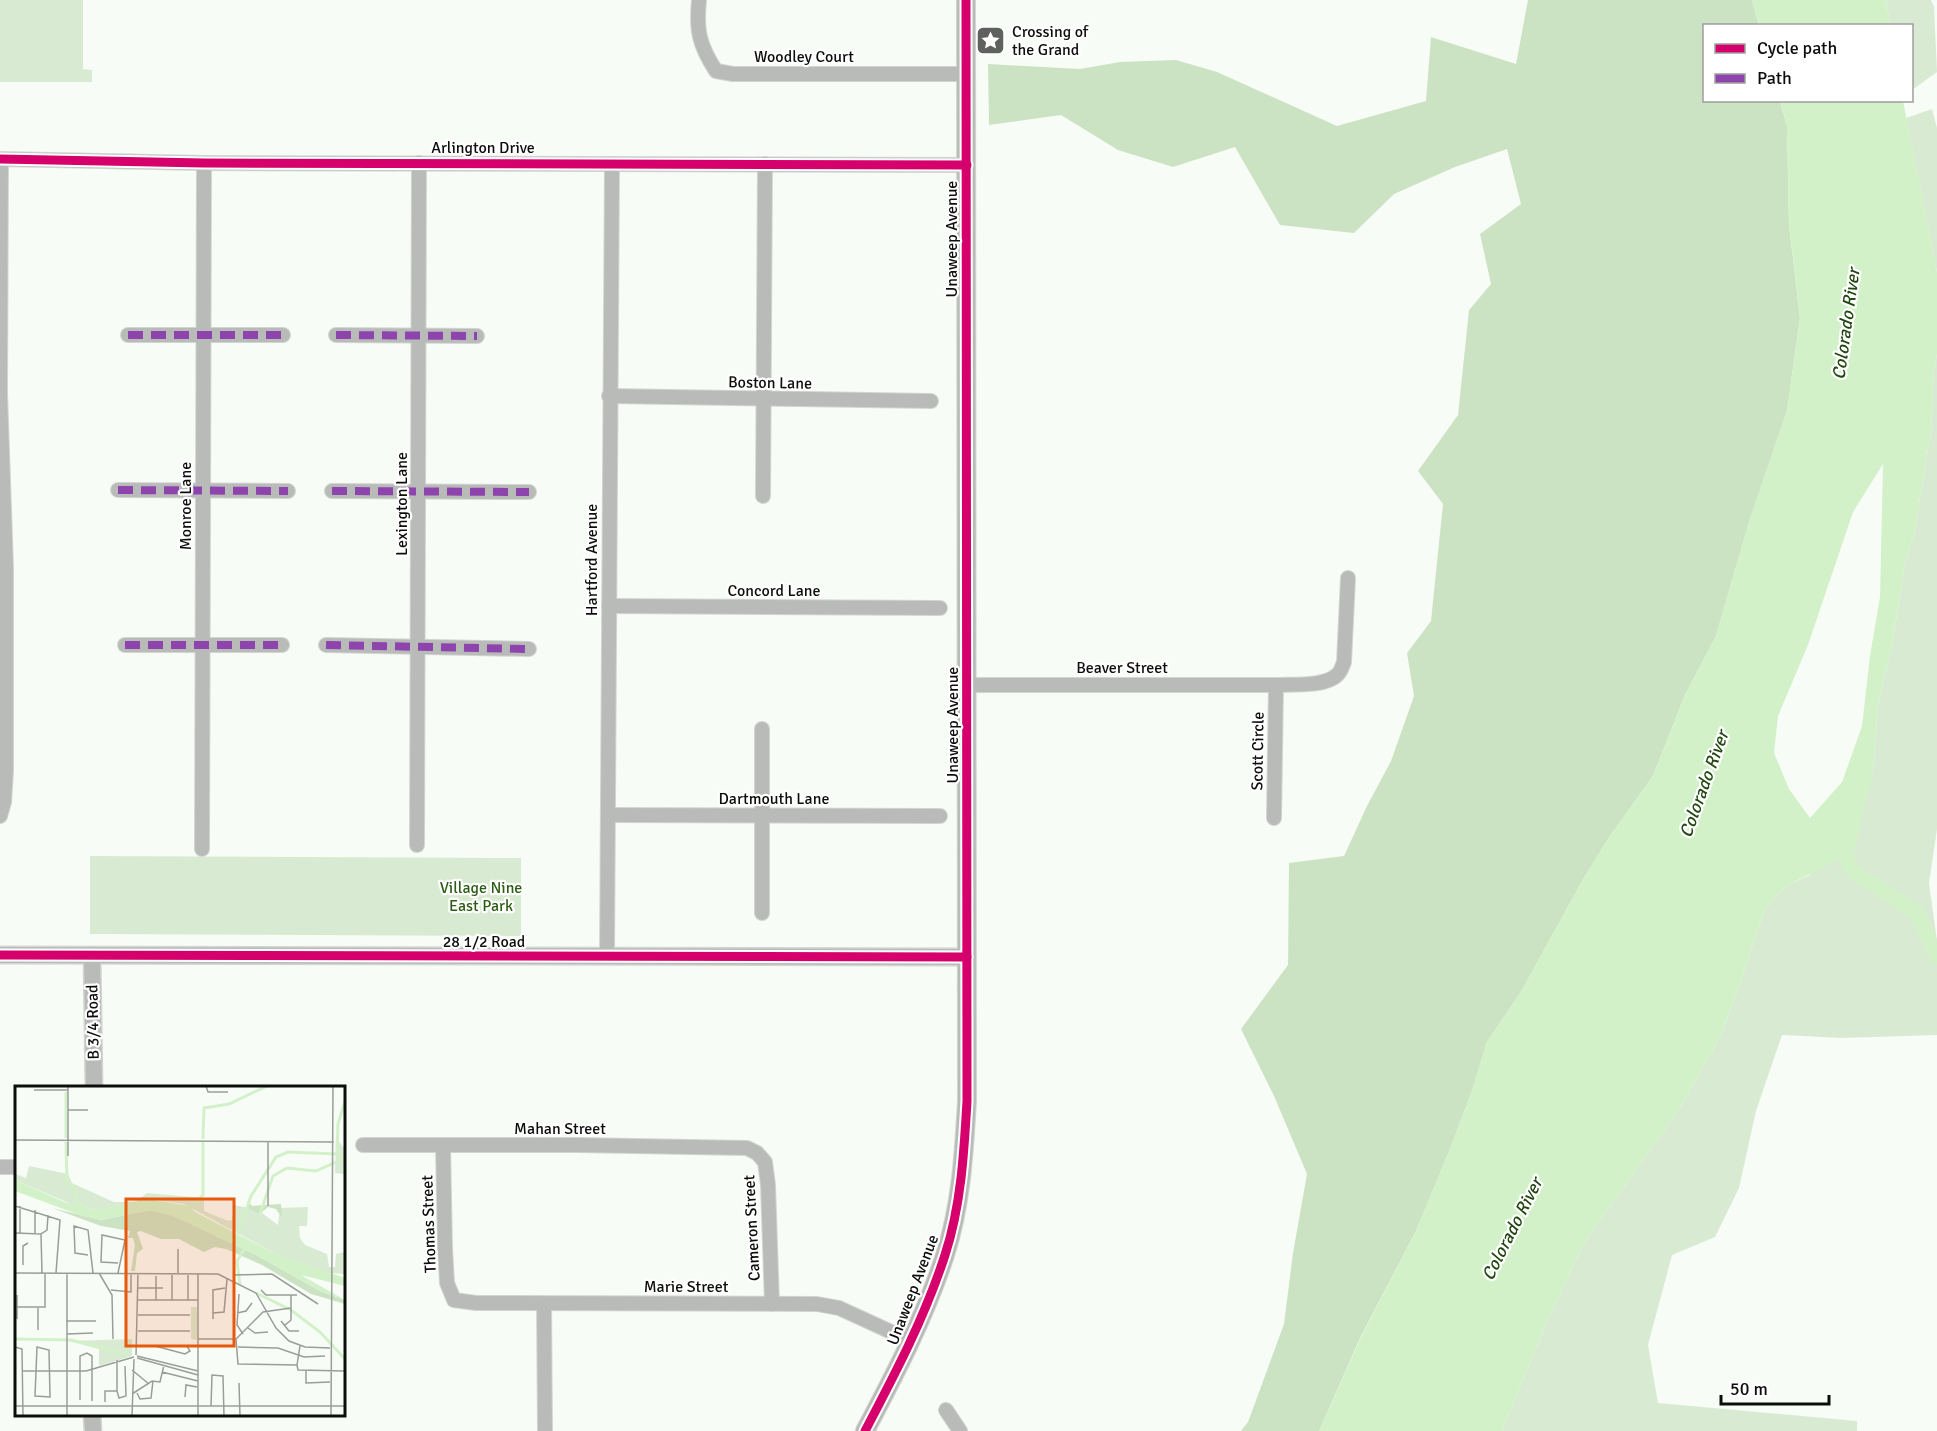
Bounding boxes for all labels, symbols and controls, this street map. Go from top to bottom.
place label: Crossing of the Grand [1012,22,1089,60]
legend [1703,24,1913,102]
place icon: Crossing of the Grand [975,25,1007,57]
text: Cycle path [1757,37,1837,59]
street label: Woodley Court [754,47,854,67]
text: Path [1757,67,1792,89]
street label: Arlington Drive [431,138,535,158]
street label: Unaweep Avenue [942,181,962,297]
water label: Colorado River [1827,265,1865,381]
street label: Boston Lane [728,372,812,394]
street label: Lexington Lane [392,452,412,556]
street label: Monroe Lane [176,462,196,550]
street label: Hartford Avenue [582,504,602,616]
street label: Concord Lane [727,581,821,601]
street label: Beaver Street [1076,658,1168,678]
street label: Unaweep Avenue [943,667,963,783]
street label: Scott Circle [1247,711,1269,791]
water label: Colorado River [1674,725,1734,840]
street label: Dartmouth Lane [719,789,829,809]
park label: Village Nine East Park [440,878,522,916]
street label: 28 1/2 Road [443,932,525,952]
street label: B 3/4 Road [82,984,104,1060]
inset map [15,1086,345,1416]
street label: Mahan Street [514,1119,606,1139]
water label: Colorado River [1477,1172,1548,1284]
street label: Thomas Street [417,1174,441,1273]
street label: Cameron Street [739,1174,765,1282]
street label: Unaweep Avenue [883,1232,943,1348]
street label: Marie Street [644,1277,729,1297]
scale bar [1721,1368,1829,1406]
text: 50 m [1730,1378,1768,1400]

